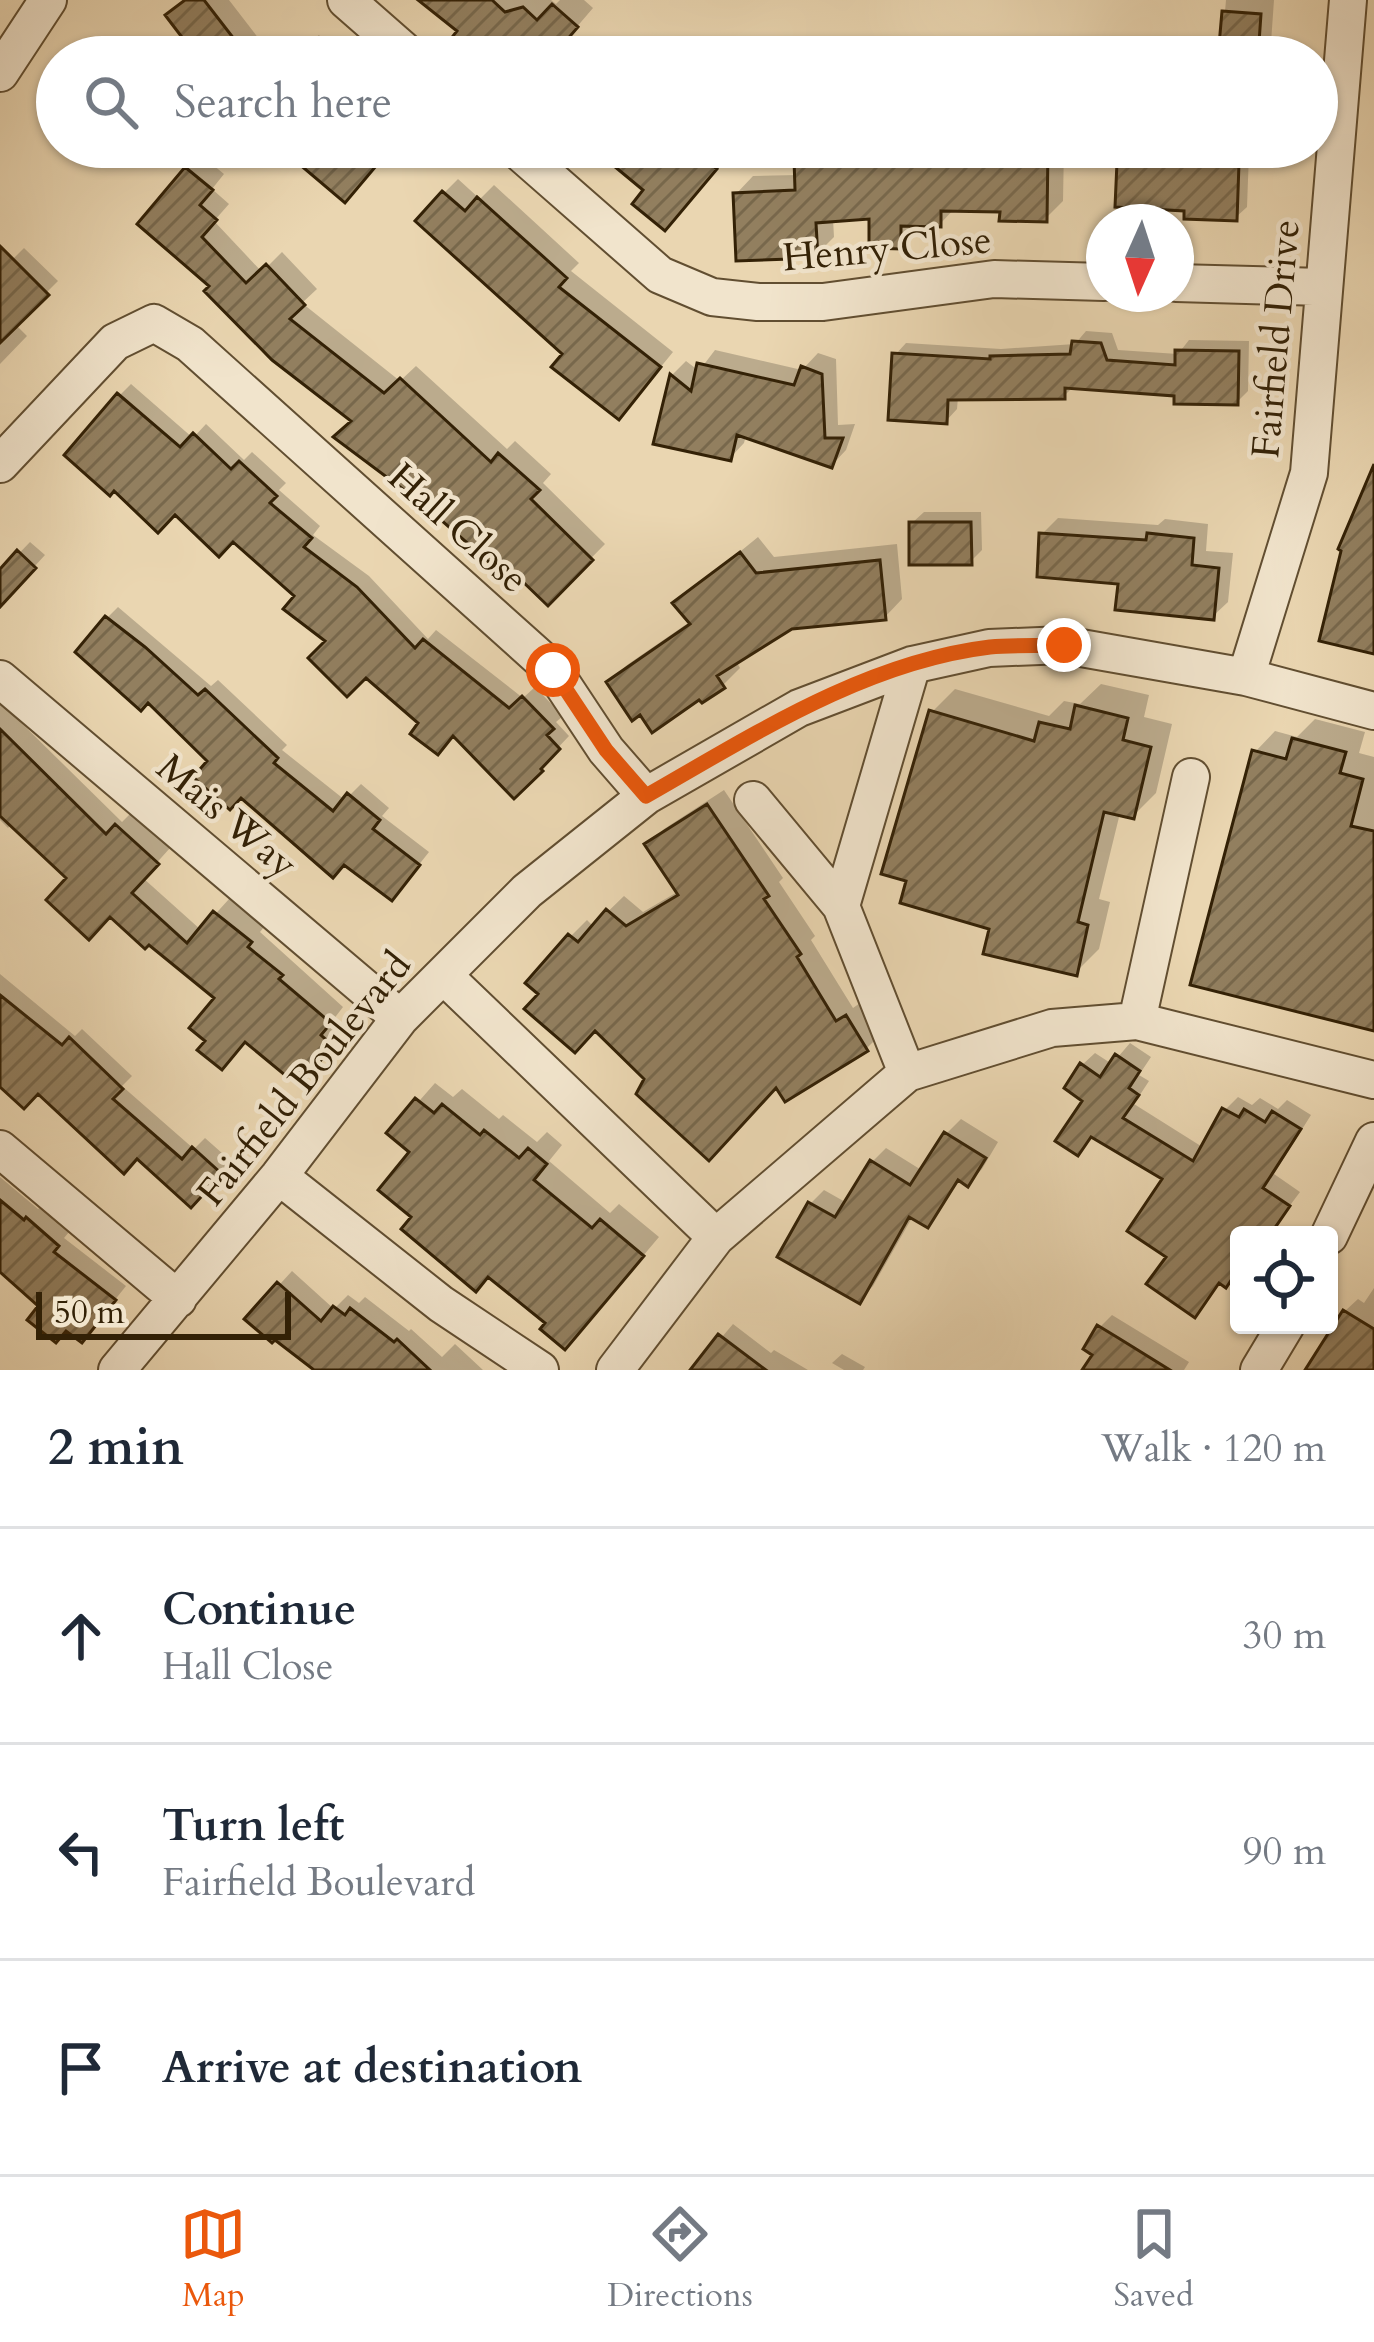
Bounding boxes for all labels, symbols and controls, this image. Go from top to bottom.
search box [36,36,1338,168]
icon: search [78,69,144,135]
text: Search here [174,72,392,133]
north arrow [1086,204,1194,312]
street label: Henry Close [780,213,994,285]
street label: Fairfield Drive [1239,217,1313,461]
street label: Hall Close [377,451,539,605]
route end [1037,618,1091,672]
route start [526,643,580,697]
street label: Mais Way [145,742,309,891]
street label: Fairfield Boulevard [185,940,423,1217]
map controls [1230,1226,1338,1334]
button: locate [1230,1226,1338,1334]
scale bar [36,1286,291,1339]
text: 50 m [54,1290,125,1335]
text: 2 min [48,1413,184,1483]
text: Walk · 120 m [1101,1422,1326,1475]
text: Continue [162,1579,356,1640]
icon: ahead [48,1603,114,1669]
text: 30 m [1243,1609,1326,1662]
text: Hall Close [162,1640,333,1693]
text: Turn left [162,1795,344,1856]
icon: left [48,1819,114,1885]
text: 90 m [1243,1825,1326,1878]
text: Fairfield Boulevard [162,1856,475,1909]
icon: arrive [48,2035,114,2101]
text: Arrive at destination [162,2037,582,2098]
tab: Map [180,2201,246,2318]
tab: Directions [607,2201,753,2318]
tab: Saved [1114,2201,1194,2318]

